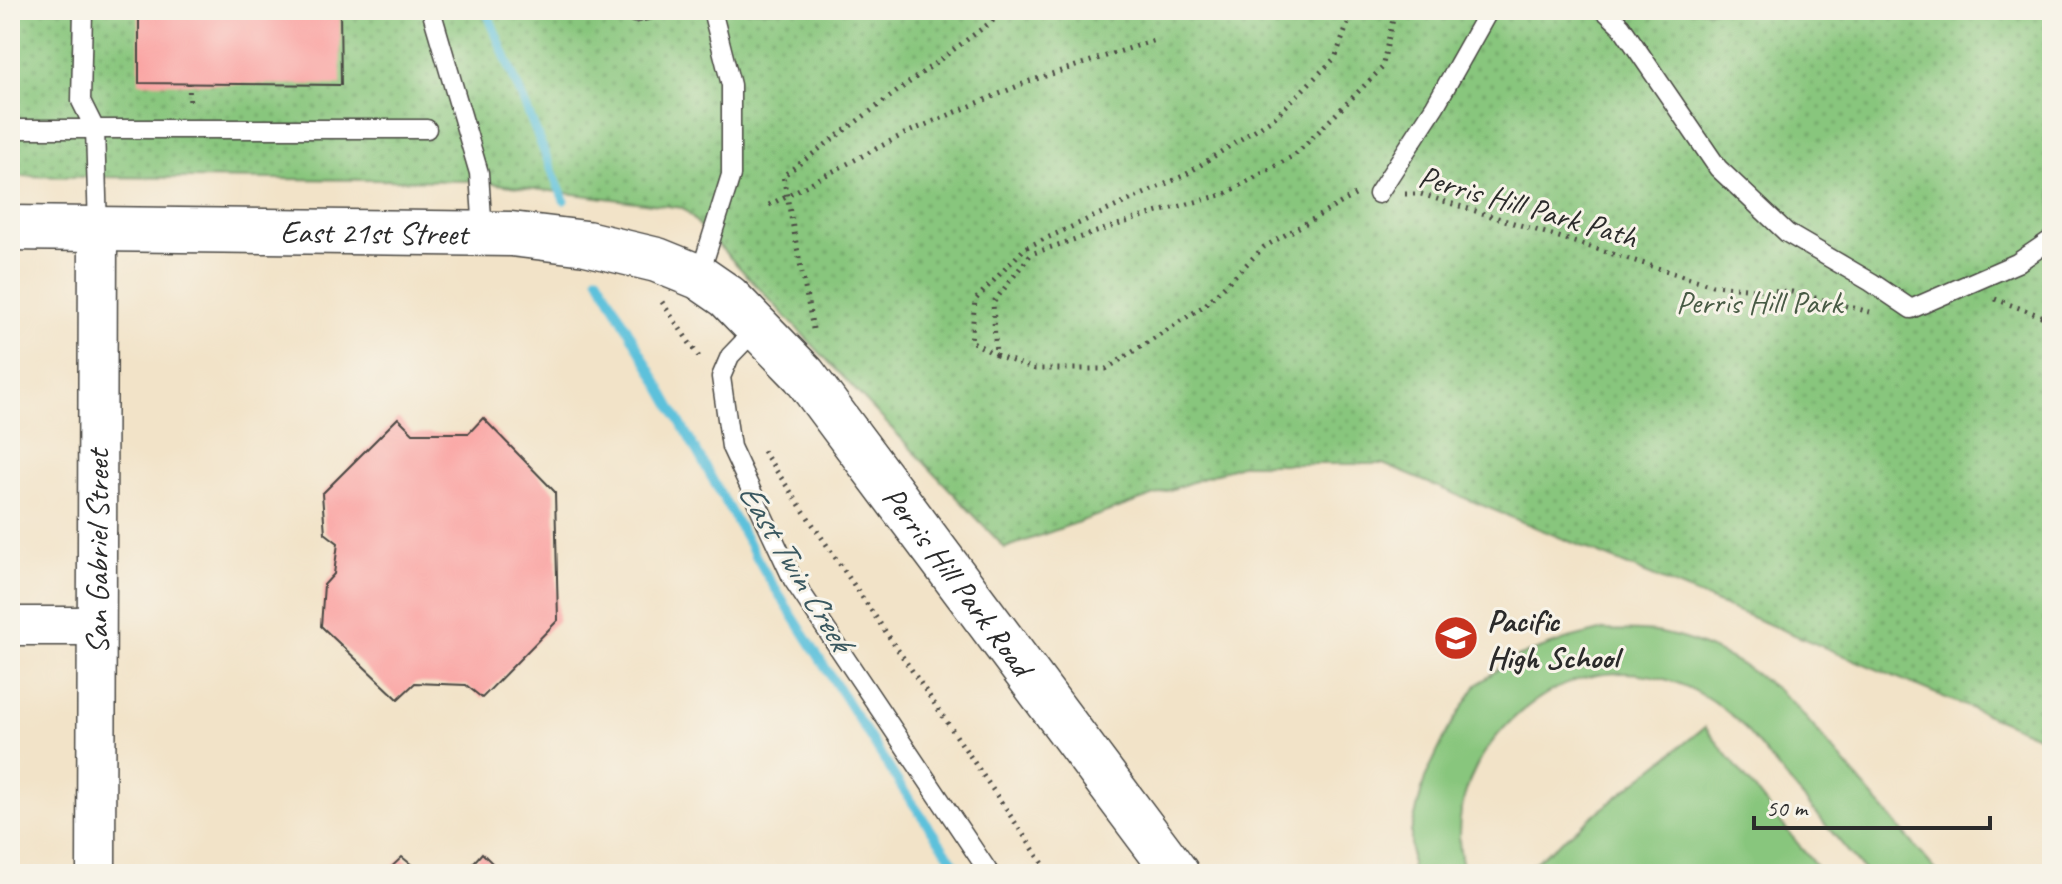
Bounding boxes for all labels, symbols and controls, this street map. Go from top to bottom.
street label: Perris Hill Park Path [1414,156,1642,257]
street label: East 21st Street [280,211,471,255]
park label: Perris Hill Park [1676,282,1844,323]
street label: San Gabriel Street [77,446,118,654]
water label: East Twin Creek [729,475,866,663]
street label: Perris Hill Park Road [873,478,1045,688]
place label: Pacific High School [1487,600,1625,678]
school or university icon: Pacific High School [1432,614,1480,662]
scale bar [1754,780,1990,830]
text: 50 m [1766,793,1809,823]

